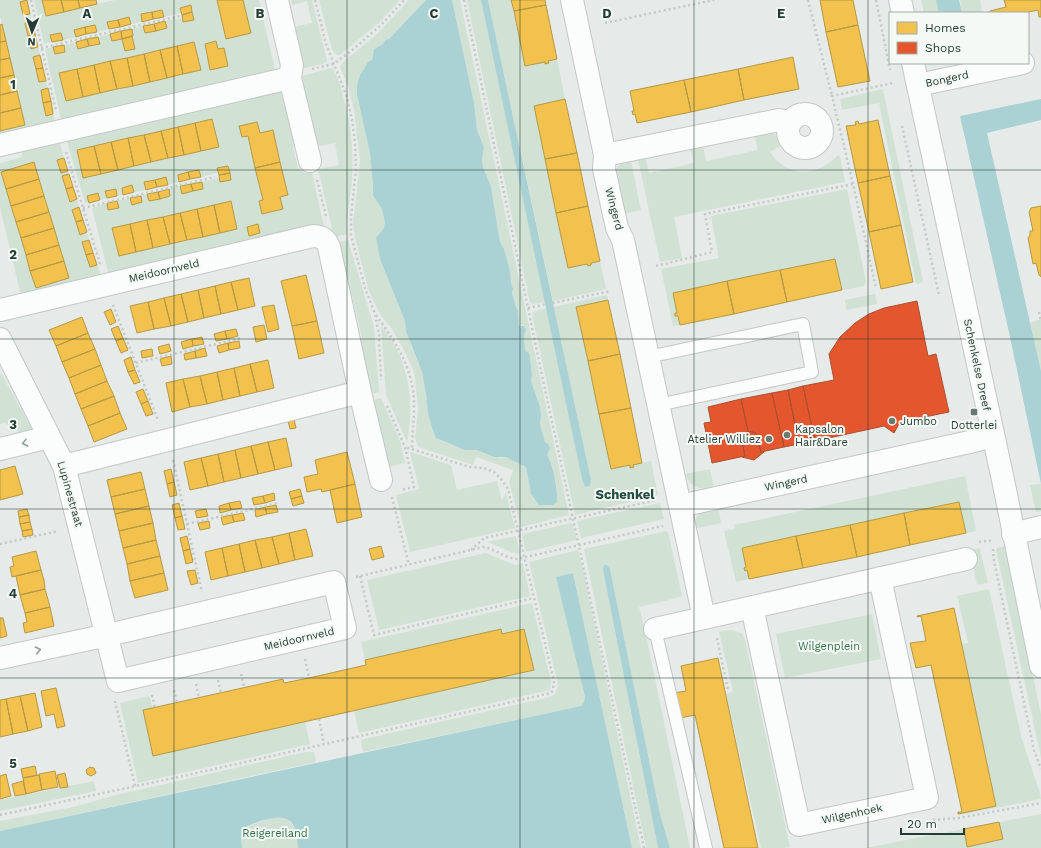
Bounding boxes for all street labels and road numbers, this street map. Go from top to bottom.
street label: Bongerd [924,68,970,90]
street label: Wingerd [602,186,626,232]
street label: Meidoornveld [127,257,201,285]
street label: Schenkelse Dreef [961,318,993,413]
street label: Lupinestraat [54,460,86,529]
street label: Wingerd [763,472,809,494]
street label: Meidoornveld [262,625,336,653]
street label: Wilgenhoek [820,801,884,827]

